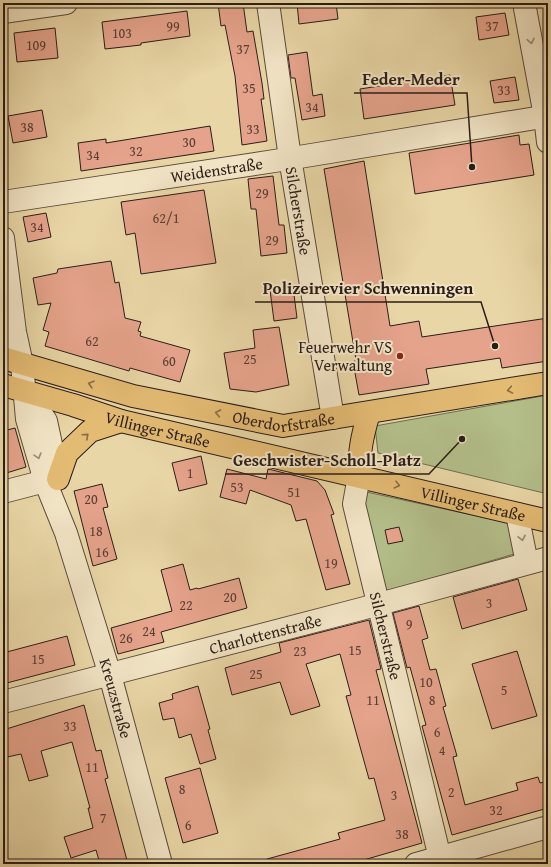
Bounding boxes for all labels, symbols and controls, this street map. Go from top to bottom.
house number: 99 [166,16,180,36]
house number: 37 [485,16,499,36]
house number: 103 [112,23,132,43]
house number: 109 [26,35,46,55]
one-way arrow [526,38,535,44]
house number: 37 [236,39,250,59]
callout: Feder-Meder [354,64,467,93]
text: Feder-Meder [362,66,460,91]
house number: 35 [242,78,256,98]
house number: 33 [497,80,511,100]
house number: 34 [305,97,319,117]
house number: 38 [20,117,34,137]
house number: 33 [246,119,260,139]
house number: 30 [182,132,196,152]
house number: 32 [129,141,143,161]
house number: 34 [86,145,100,165]
street label: Weidenstraße [169,151,264,189]
street label: Silcherstraße [280,165,318,257]
house number: 29 [255,183,269,203]
house number: 62/1 [153,208,179,228]
house number: 34 [30,217,44,237]
house number: 29 [265,230,279,250]
callout: Polizeirevier Schwenningen [255,273,481,302]
text: Polizeirevier Schwenningen [263,275,473,300]
house number: 62 [85,331,99,351]
place label: Feuerwehr VS Verwaltung [299,335,392,377]
house number: 25 [243,349,257,369]
house number: 60 [162,351,176,371]
marker: Feuerwehr VS Verwaltung [395,351,405,361]
one-way arrow [88,380,95,389]
one-way arrow [506,385,513,394]
street label: Oberdorfstraße [231,404,337,438]
street label: Villinger Straße [102,405,213,454]
one-way arrow [215,409,221,417]
one-way arrow [81,433,88,440]
callout: Geschwister-Scholl-Platz [225,445,429,474]
text: Geschwister-Scholl-Platz [233,447,421,472]
one-way arrow [33,452,42,459]
house number: 1 [187,463,193,483]
house number: 53 [230,477,244,497]
one-way arrow [393,480,400,489]
street label: Villinger Straße [418,480,528,527]
house number: 51 [287,482,301,502]
house number: 20 [84,489,98,509]
house number: 18 [89,521,103,541]
one-way arrow [518,535,526,542]
house number: 16 [95,542,109,562]
house number: 19 [324,553,338,573]
house number: 20 [223,587,237,607]
street label: Silcherstraße [364,589,408,682]
house number: 3 [486,593,492,613]
house number: 22 [179,595,193,615]
street label: Charlottenstraße [207,608,324,660]
house number: 9 [406,614,413,634]
house number: 24 [142,621,156,641]
house number: 26 [119,628,133,648]
house number: 15 [348,640,362,660]
house number: 23 [293,641,307,661]
house number: 15 [31,649,45,669]
street label: Kreuzstraße [94,655,138,741]
house number: 25 [249,664,263,684]
house number: 10 [419,672,433,692]
house number: 5 [501,680,507,700]
house number: 11 [366,690,380,710]
house number: 8 [429,690,436,710]
house number: 33 [63,716,77,736]
house number: 6 [434,722,441,742]
house number: 4 [439,740,446,760]
house number: 11 [85,757,99,777]
house number: 8 [179,779,186,799]
house number: 2 [448,782,454,802]
house number: 3 [391,785,397,805]
house number: 32 [489,800,503,820]
house number: 7 [100,808,107,828]
house number: 6 [185,815,192,835]
house number: 38 [395,824,409,844]

